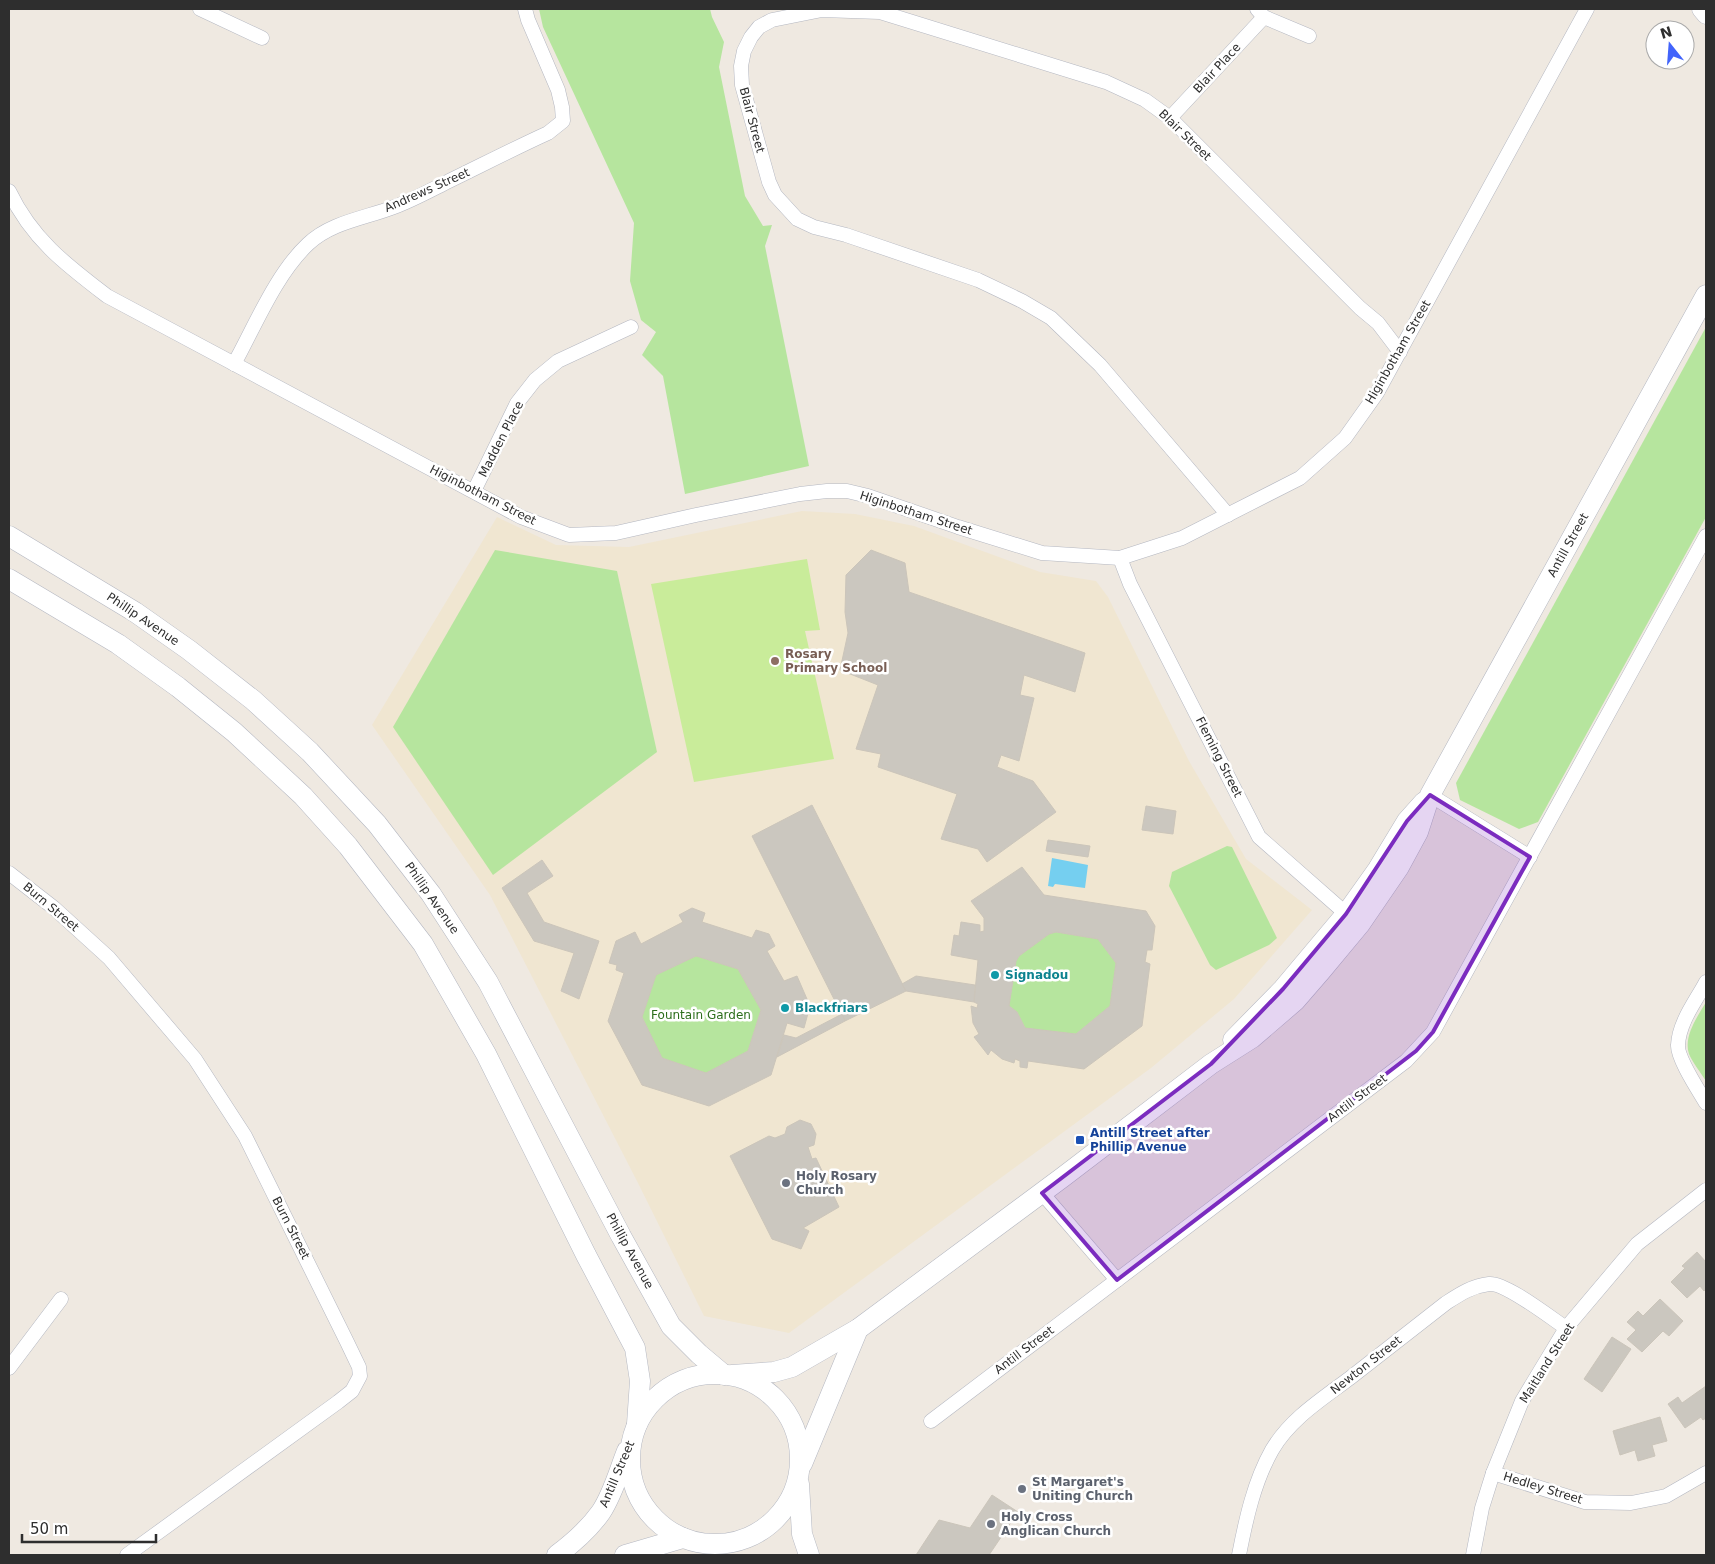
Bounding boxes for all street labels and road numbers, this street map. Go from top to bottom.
street label: Blair Place [1190,40,1244,96]
street label: Blair Street [737,86,768,155]
street label: Blair Street [1156,107,1214,164]
street label: Andrews Street [382,165,472,215]
street label: Higinbotham Street [1363,297,1434,406]
street label: Madden Place [476,399,526,479]
street label: Higinbotham Street [427,462,539,528]
street label: Higinbotham Street [858,488,974,538]
street label: Antill Street [1545,510,1591,579]
street label: Phillip Avenue [104,590,182,648]
street label: Fleming Street [1193,715,1245,800]
street label: Phillip Avenue [402,859,462,937]
street label: Burn Street [20,880,82,935]
street label: Antill Street [1325,1071,1390,1125]
street label: Burn Street [269,1194,313,1262]
street label: Phillip Avenue [603,1211,657,1291]
street label: Maitland Street [1517,1320,1577,1406]
street label: Antill Street [992,1323,1057,1377]
street label: Newton Street [1328,1333,1404,1397]
street label: Antill Street [597,1438,637,1509]
street label: Hedley Street [1502,1469,1585,1507]

